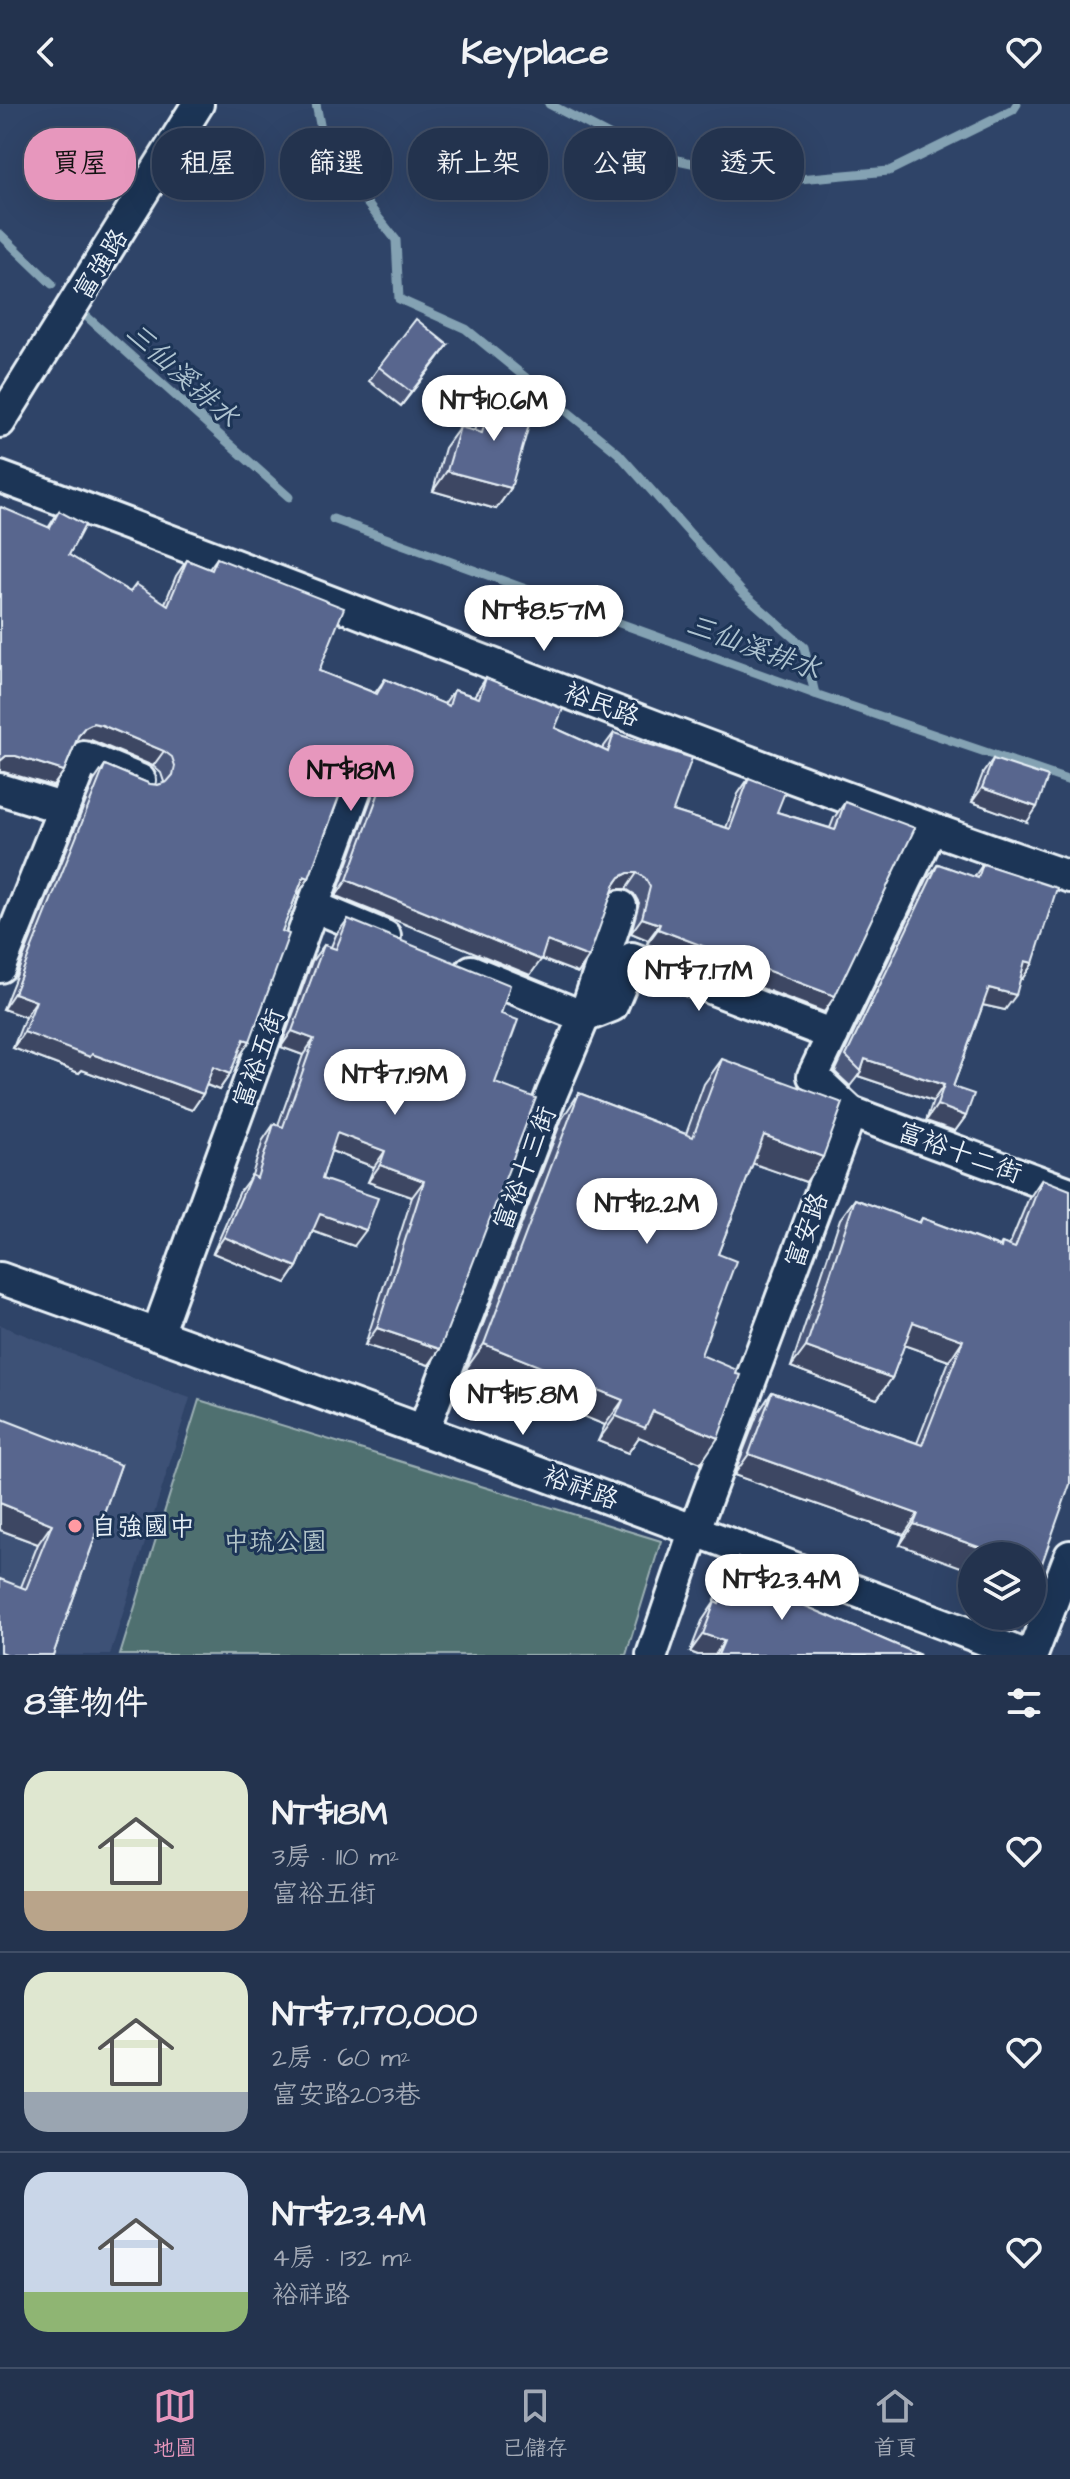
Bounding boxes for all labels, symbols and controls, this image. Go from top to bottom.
text: Keyplace [461,27,609,78]
icon: back [24,30,68,74]
icon: heart [1002,30,1046,74]
chip: 買屋 [24,128,136,200]
chip: 租屋 [152,128,264,200]
chip: 篩選 [280,128,392,200]
chip: 新上架 [408,128,548,200]
chip: 公寓 [564,128,676,200]
chip: 透天 [692,128,804,200]
street label: 富強路 [65,222,137,307]
water label: 三仙溪排水 [117,314,248,437]
pin: NT$10.6M [411,375,577,443]
text: NT$10.6M [440,383,548,419]
pin: NT$8.57M [461,585,627,653]
text: NT$8.57M [482,593,606,629]
water label: 三仙溪排水 [681,605,827,690]
street label: 裕民路 [559,674,645,736]
pin: NT$18M [286,745,416,813]
text: NT$18M [307,753,395,789]
pin: NT$7.17M [616,945,782,1013]
text: NT$7.17M [645,953,753,989]
street label: 富裕五街 [224,1003,294,1113]
pin: NT$7.19M [312,1049,478,1117]
text: NT$7.19M [342,1057,448,1093]
street label: 富裕十三街 [485,1101,565,1235]
street label: 富裕十二街 [892,1114,1027,1192]
pin: NT$12.2M [564,1178,730,1246]
text: NT$12.2M [594,1186,700,1222]
street label: 富安路 [777,1188,837,1273]
pin: NT$15.8M [440,1369,606,1437]
text: NT$15.8M [468,1377,578,1413]
street label: 裕祥路 [538,1458,623,1518]
place label: 自強國中 [91,1509,195,1545]
marker: 自強國中 [66,1517,84,1535]
park label: 中琉公園 [223,1524,327,1560]
map controls [958,1542,1046,1630]
button: layers [958,1542,1046,1630]
pin: NT$23.4M [699,1554,865,1622]
text: NT$23.4M [723,1562,841,1598]
text: 8筆物件 [24,1680,148,1728]
icon: filters [1002,1681,1046,1725]
text: NT$18M [272,1790,388,1838]
icon: home [88,1803,184,1899]
icon: heart [1002,1829,1046,1873]
text: 3房 · 110 m² [272,1839,399,1875]
text: 富裕五街 [272,1876,376,1912]
text: NT$7,170,000 [272,1991,478,2039]
icon: home [88,2004,184,2100]
icon: heart [1002,2030,1046,2074]
text: 2房 · 60 m² [272,2040,410,2076]
text: 富安路203巷 [272,2077,421,2113]
text: NT$23.4M [272,2191,426,2239]
icon: home [88,2204,184,2300]
icon: heart [1002,2230,1046,2274]
text: 4房 · 132 m² [272,2240,412,2276]
text: 裕祥路 [272,2277,350,2313]
tab: 地圖 [153,2384,197,2464]
tab: 已儲存 [502,2384,568,2464]
tab: 首頁 [873,2384,917,2464]

